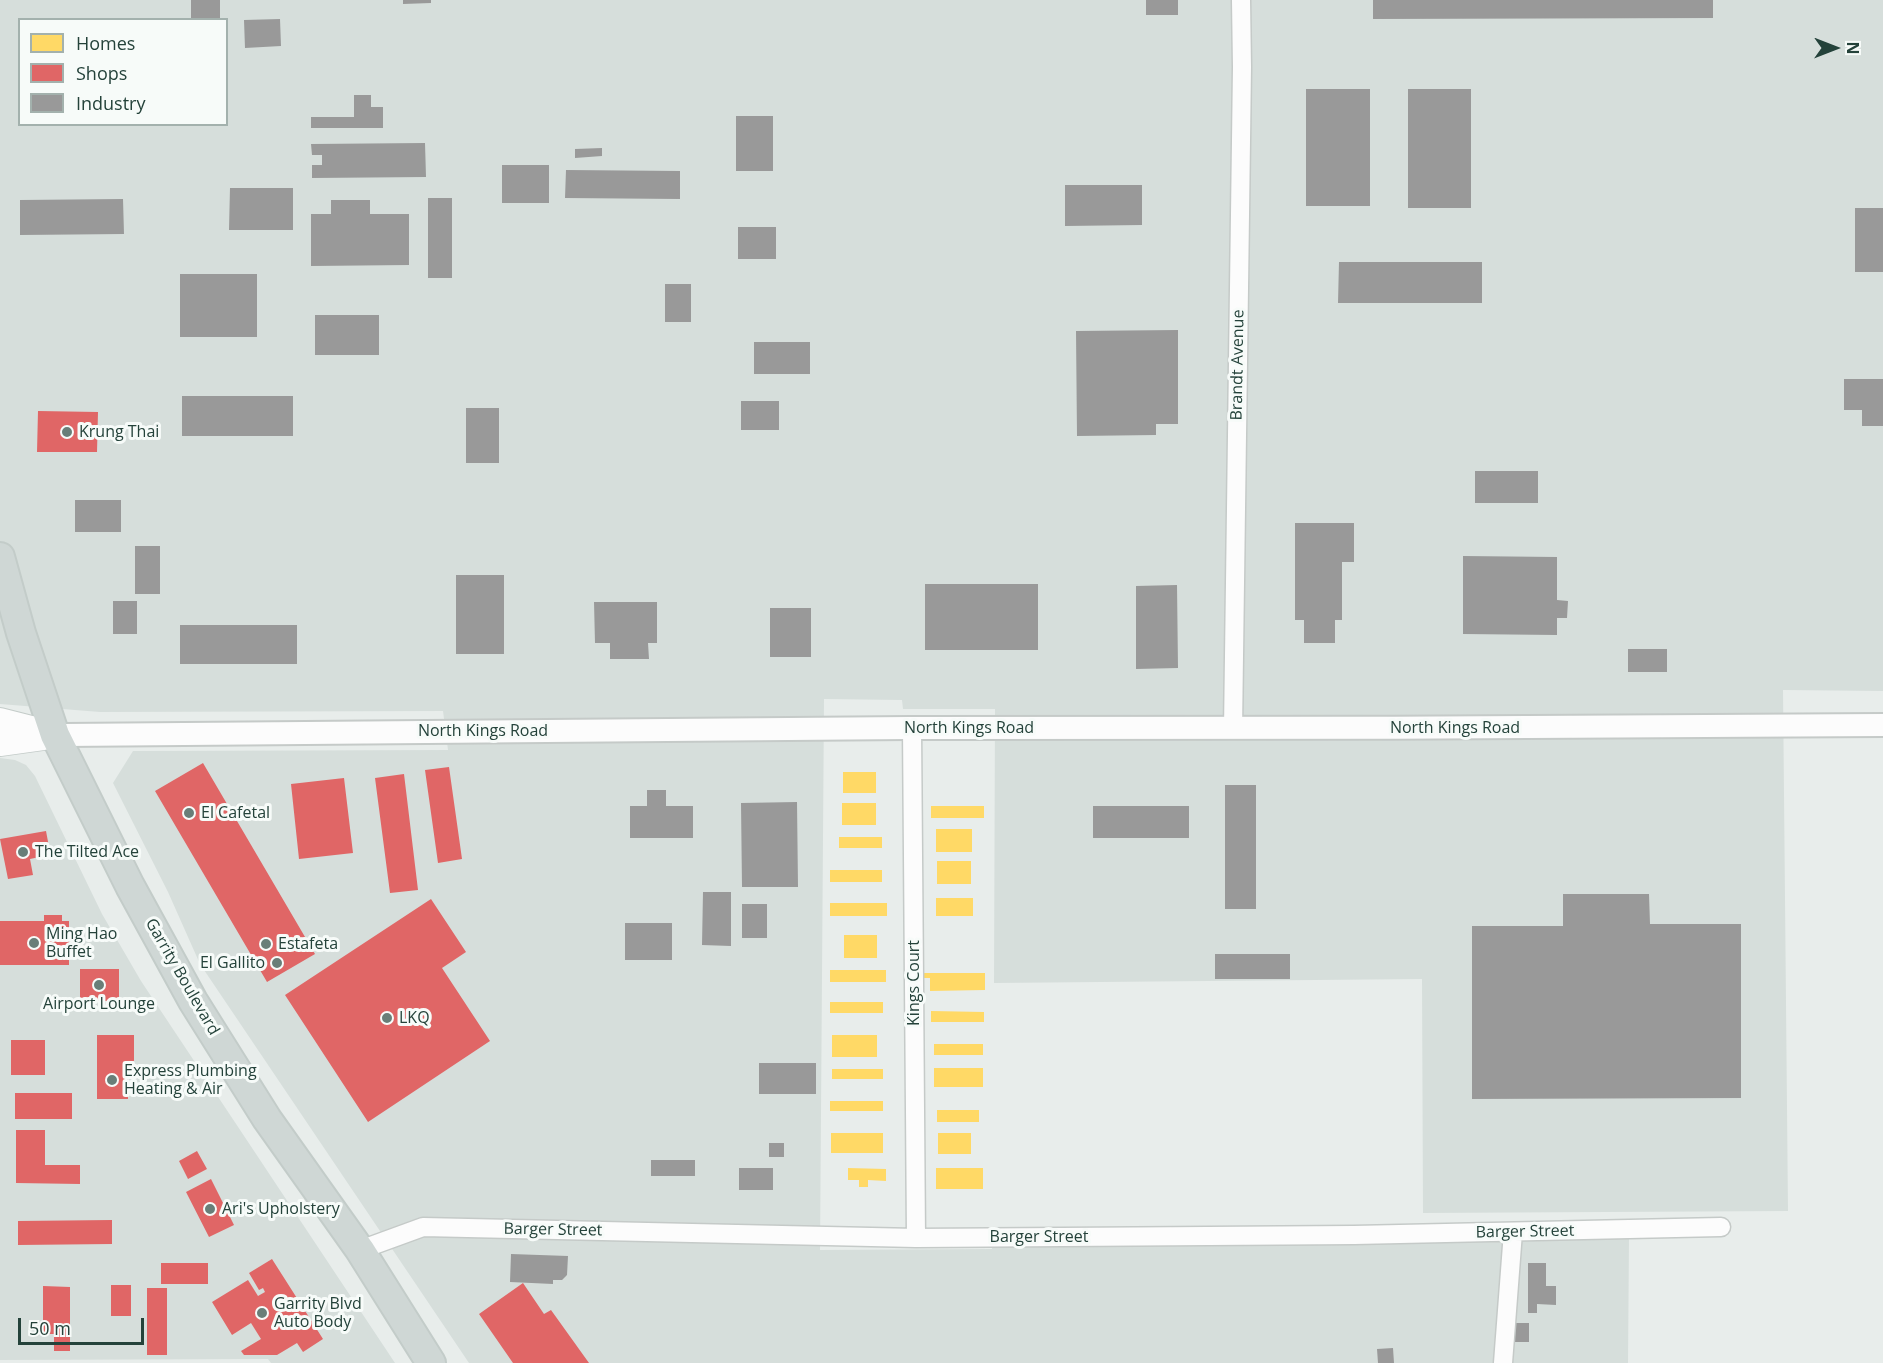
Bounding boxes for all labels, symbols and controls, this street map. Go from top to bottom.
legend [18,18,228,126]
north arrow [1805,18,1865,78]
text: Homes [76,31,135,55]
text: N [1842,41,1864,55]
text: Shops [76,61,127,85]
text: Industry [76,91,146,115]
street label: Brandt Avenue [1227,309,1249,421]
place label: Krung Thai [79,422,159,442]
marker: Krung Thai [60,425,74,439]
street label: North Kings Road [904,718,1034,738]
street label: North Kings Road [1390,718,1520,738]
street label: North Kings Road [418,721,548,741]
place label: El Cafetal [201,803,270,823]
marker: El Cafetal [182,806,196,820]
place label: The Tilted Ace [35,842,139,862]
marker: The Tilted Ace [16,845,30,859]
street label: Garrity Boulevard [141,915,223,1039]
place label: Ming Hao Buffet [46,924,117,962]
place label: Estafeta [278,934,338,954]
marker: Ming Hao Buffet [27,936,41,950]
marker: Estafeta [259,937,273,951]
street label: Kings Court [904,940,924,1026]
place label: El Gallito [200,953,265,973]
marker: El Gallito [270,956,284,970]
marker: Airport Lounge [92,978,106,992]
place label: Airport Lounge [43,994,155,1014]
place label: LKQ [399,1008,430,1028]
marker: LKQ [380,1011,394,1025]
place label: Express Plumbing Heating & Air [124,1061,257,1099]
marker: Express Plumbing Heating & Air [105,1073,119,1087]
place label: Ari's Upholstery [222,1199,340,1219]
marker: Ari's Upholstery [203,1202,217,1216]
street label: Barger Street [503,1220,603,1240]
street label: Barger Street [1475,1222,1575,1242]
street label: Barger Street [990,1227,1088,1247]
place label: Garrity Blvd Auto Body [274,1294,362,1332]
scale bar [21,1306,147,1344]
marker: Garrity Blvd Auto Body [255,1306,269,1320]
text: 50 m [29,1316,71,1340]

